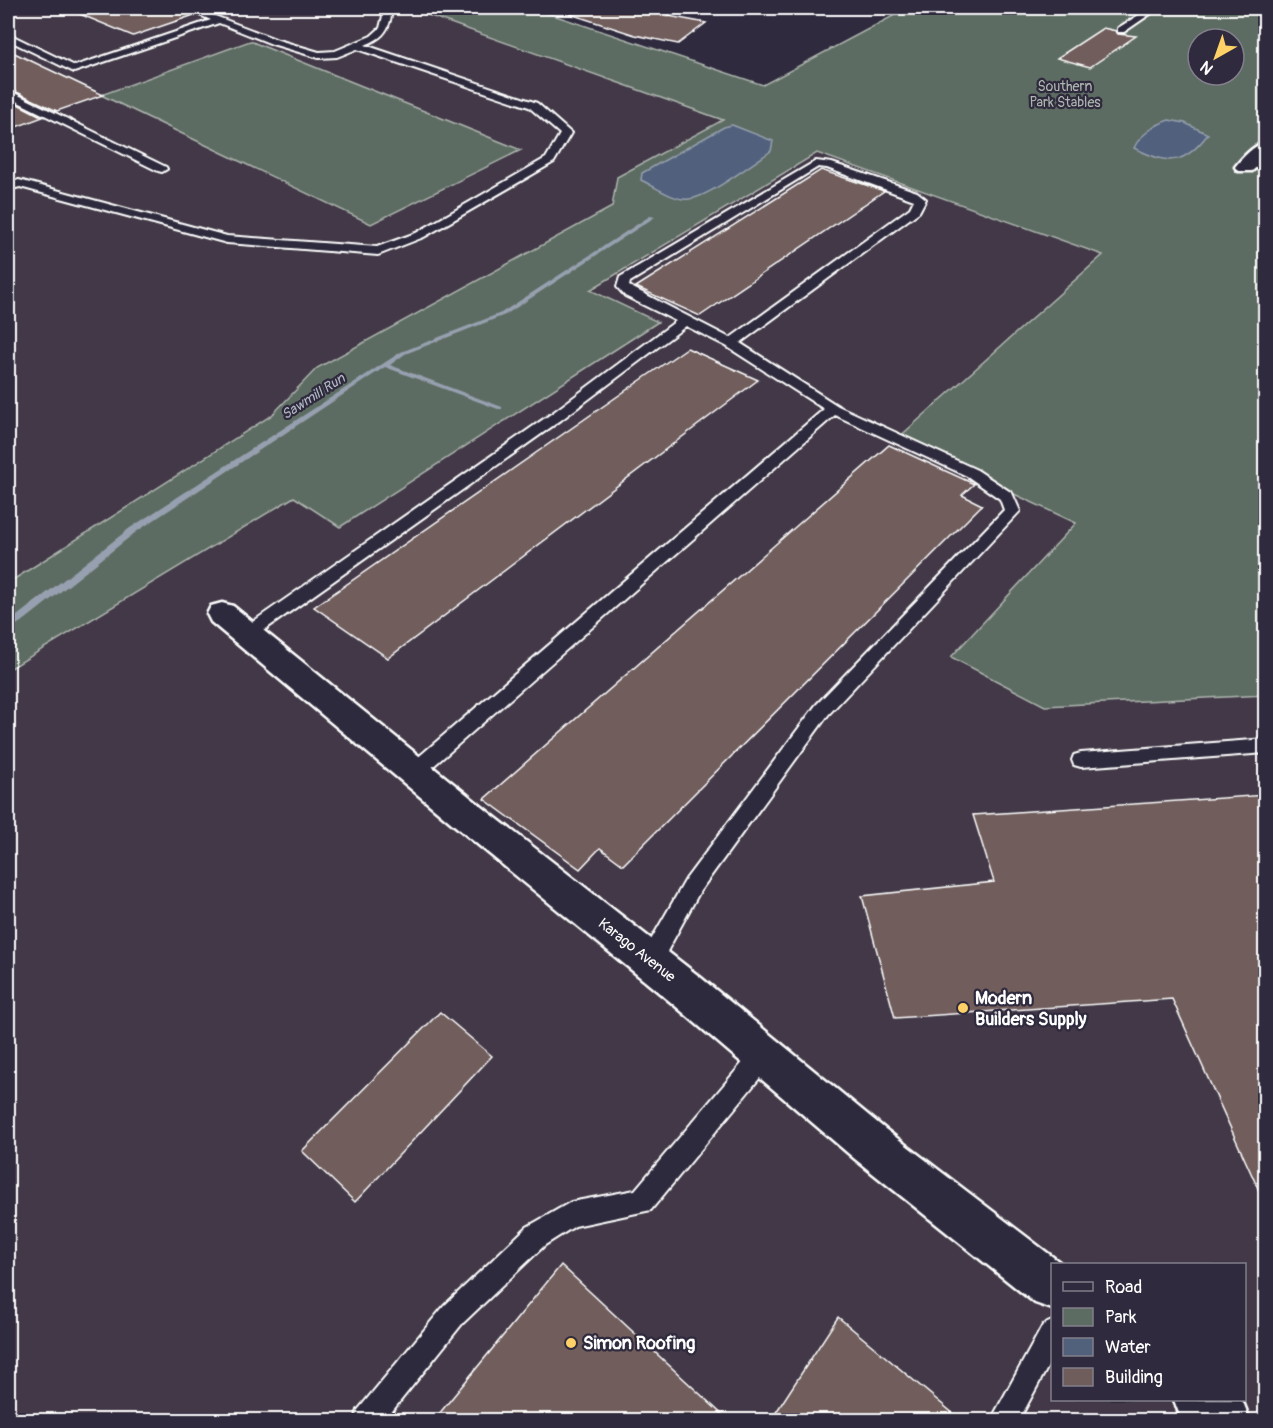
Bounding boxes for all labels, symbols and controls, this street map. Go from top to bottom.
north arrow [1186,27,1246,87]
text: N [1196,56,1218,79]
park label: Southern Park Stables [1029,78,1101,111]
water label: Sawmill Run [279,369,349,423]
street label: Karago Avenue [594,914,680,987]
place label: Modern Builders Supply [975,987,1087,1031]
marker: Modern Builders Supply [956,1001,970,1015]
legend [1051,1263,1246,1401]
text: Road [1105,1276,1142,1299]
text: Park [1105,1306,1137,1329]
place label: Simon Roofing [583,1332,695,1355]
marker: Simon Roofing [564,1336,578,1350]
text: Water [1105,1336,1151,1359]
text: Building [1105,1366,1163,1389]

